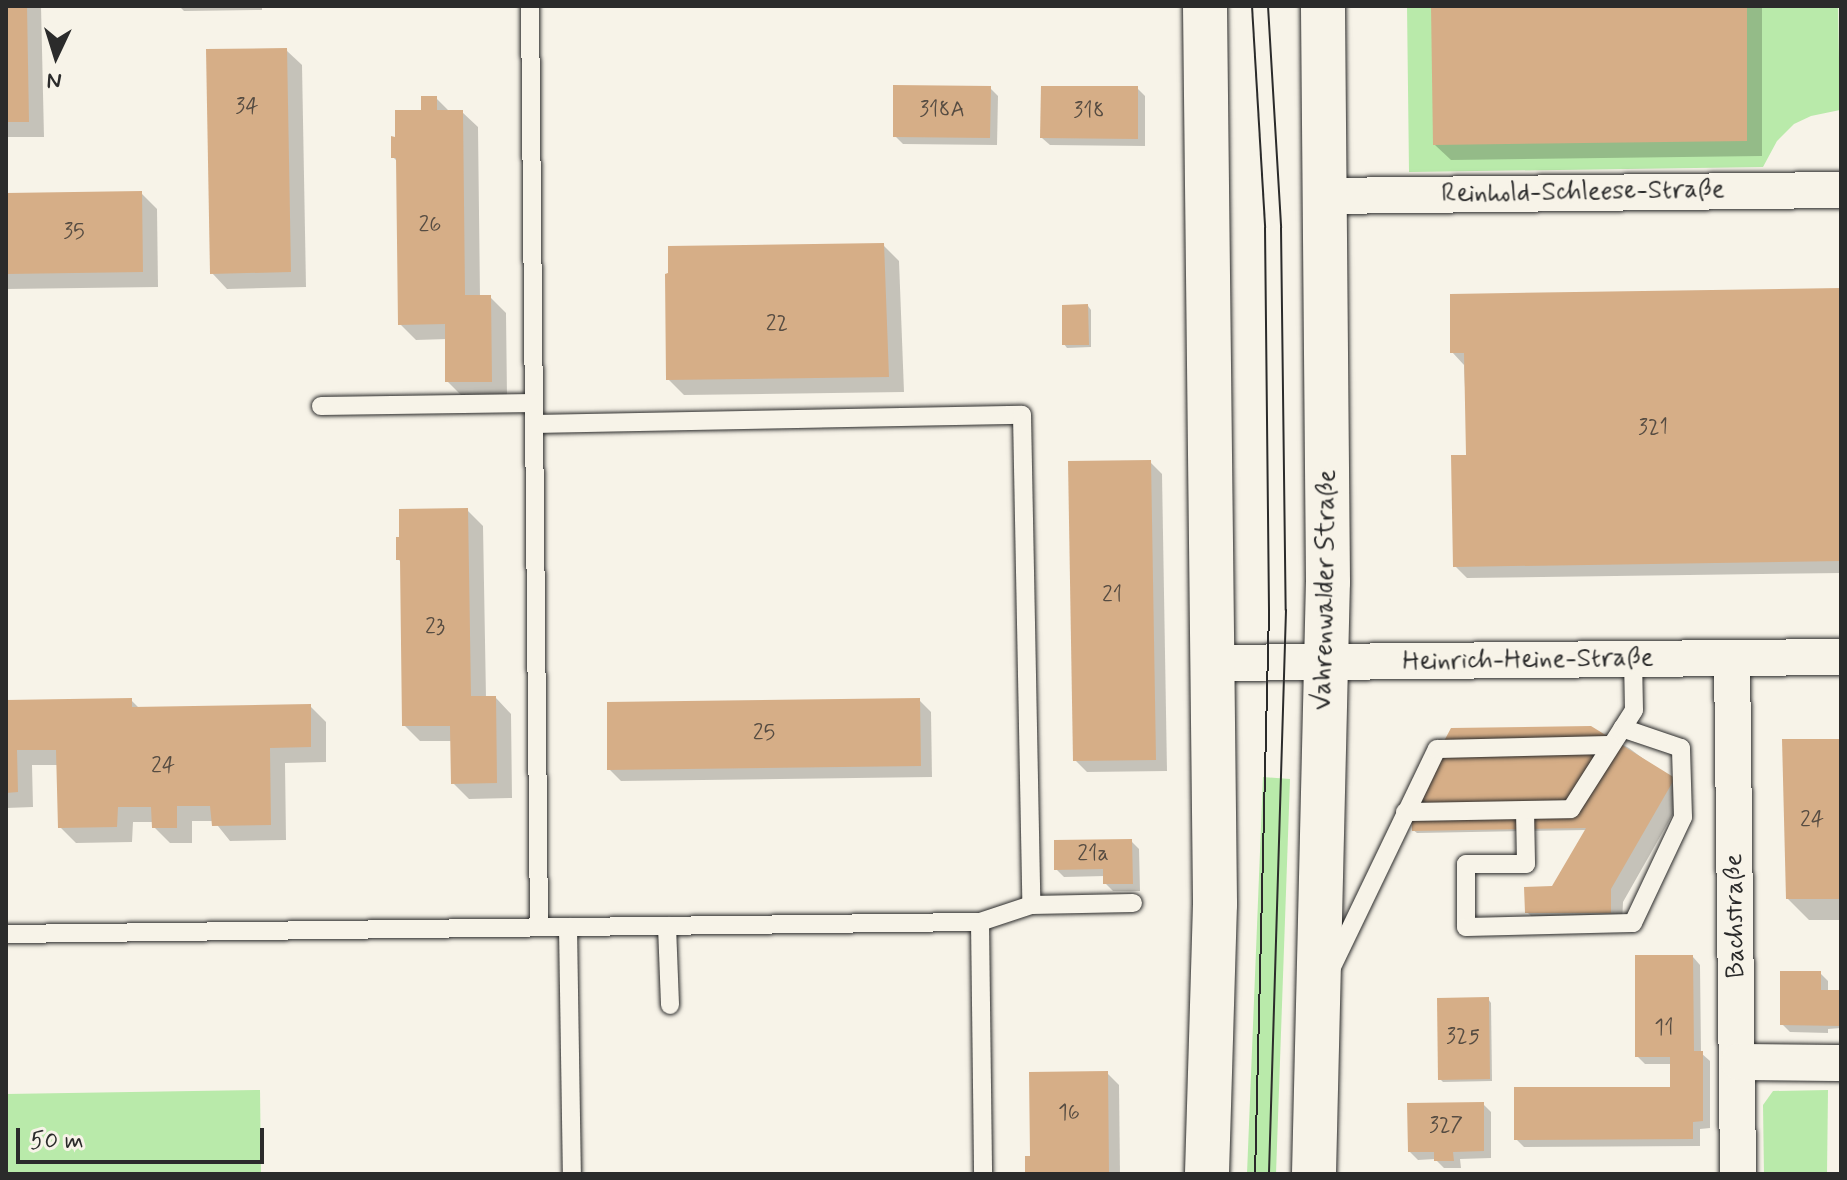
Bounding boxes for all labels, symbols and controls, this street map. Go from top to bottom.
north arrow [16,16,96,96]
text: N [46,65,63,94]
house number: 34 [235,95,259,121]
house number: 318A [919,98,965,124]
house number: 318 [1073,99,1105,125]
street label: Reinhold-Schleese-Straße [1441,175,1725,211]
house number: 26 [419,213,441,239]
house number: 35 [63,220,85,246]
house number: 22 [766,312,788,338]
house number: 321 [1638,416,1668,442]
street label: Vahrenwalder Straße [1308,472,1344,708]
house number: 21 [1102,583,1122,609]
house number: 23 [425,615,445,641]
street label: Heinrich-Heine-Straße [1402,643,1654,679]
house number: 25 [753,721,775,747]
house number: 24 [151,754,175,780]
house number: 24 [1800,808,1824,834]
house number: 21a [1077,842,1109,868]
street label: Bachstraße [1719,853,1753,979]
house number: 11 [1654,1016,1674,1042]
house number: 325 [1446,1025,1480,1051]
house number: 16 [1058,1101,1080,1127]
scale bar [20,1112,268,1162]
house number: 327 [1429,1114,1463,1140]
text: 50 m [30,1126,84,1157]

